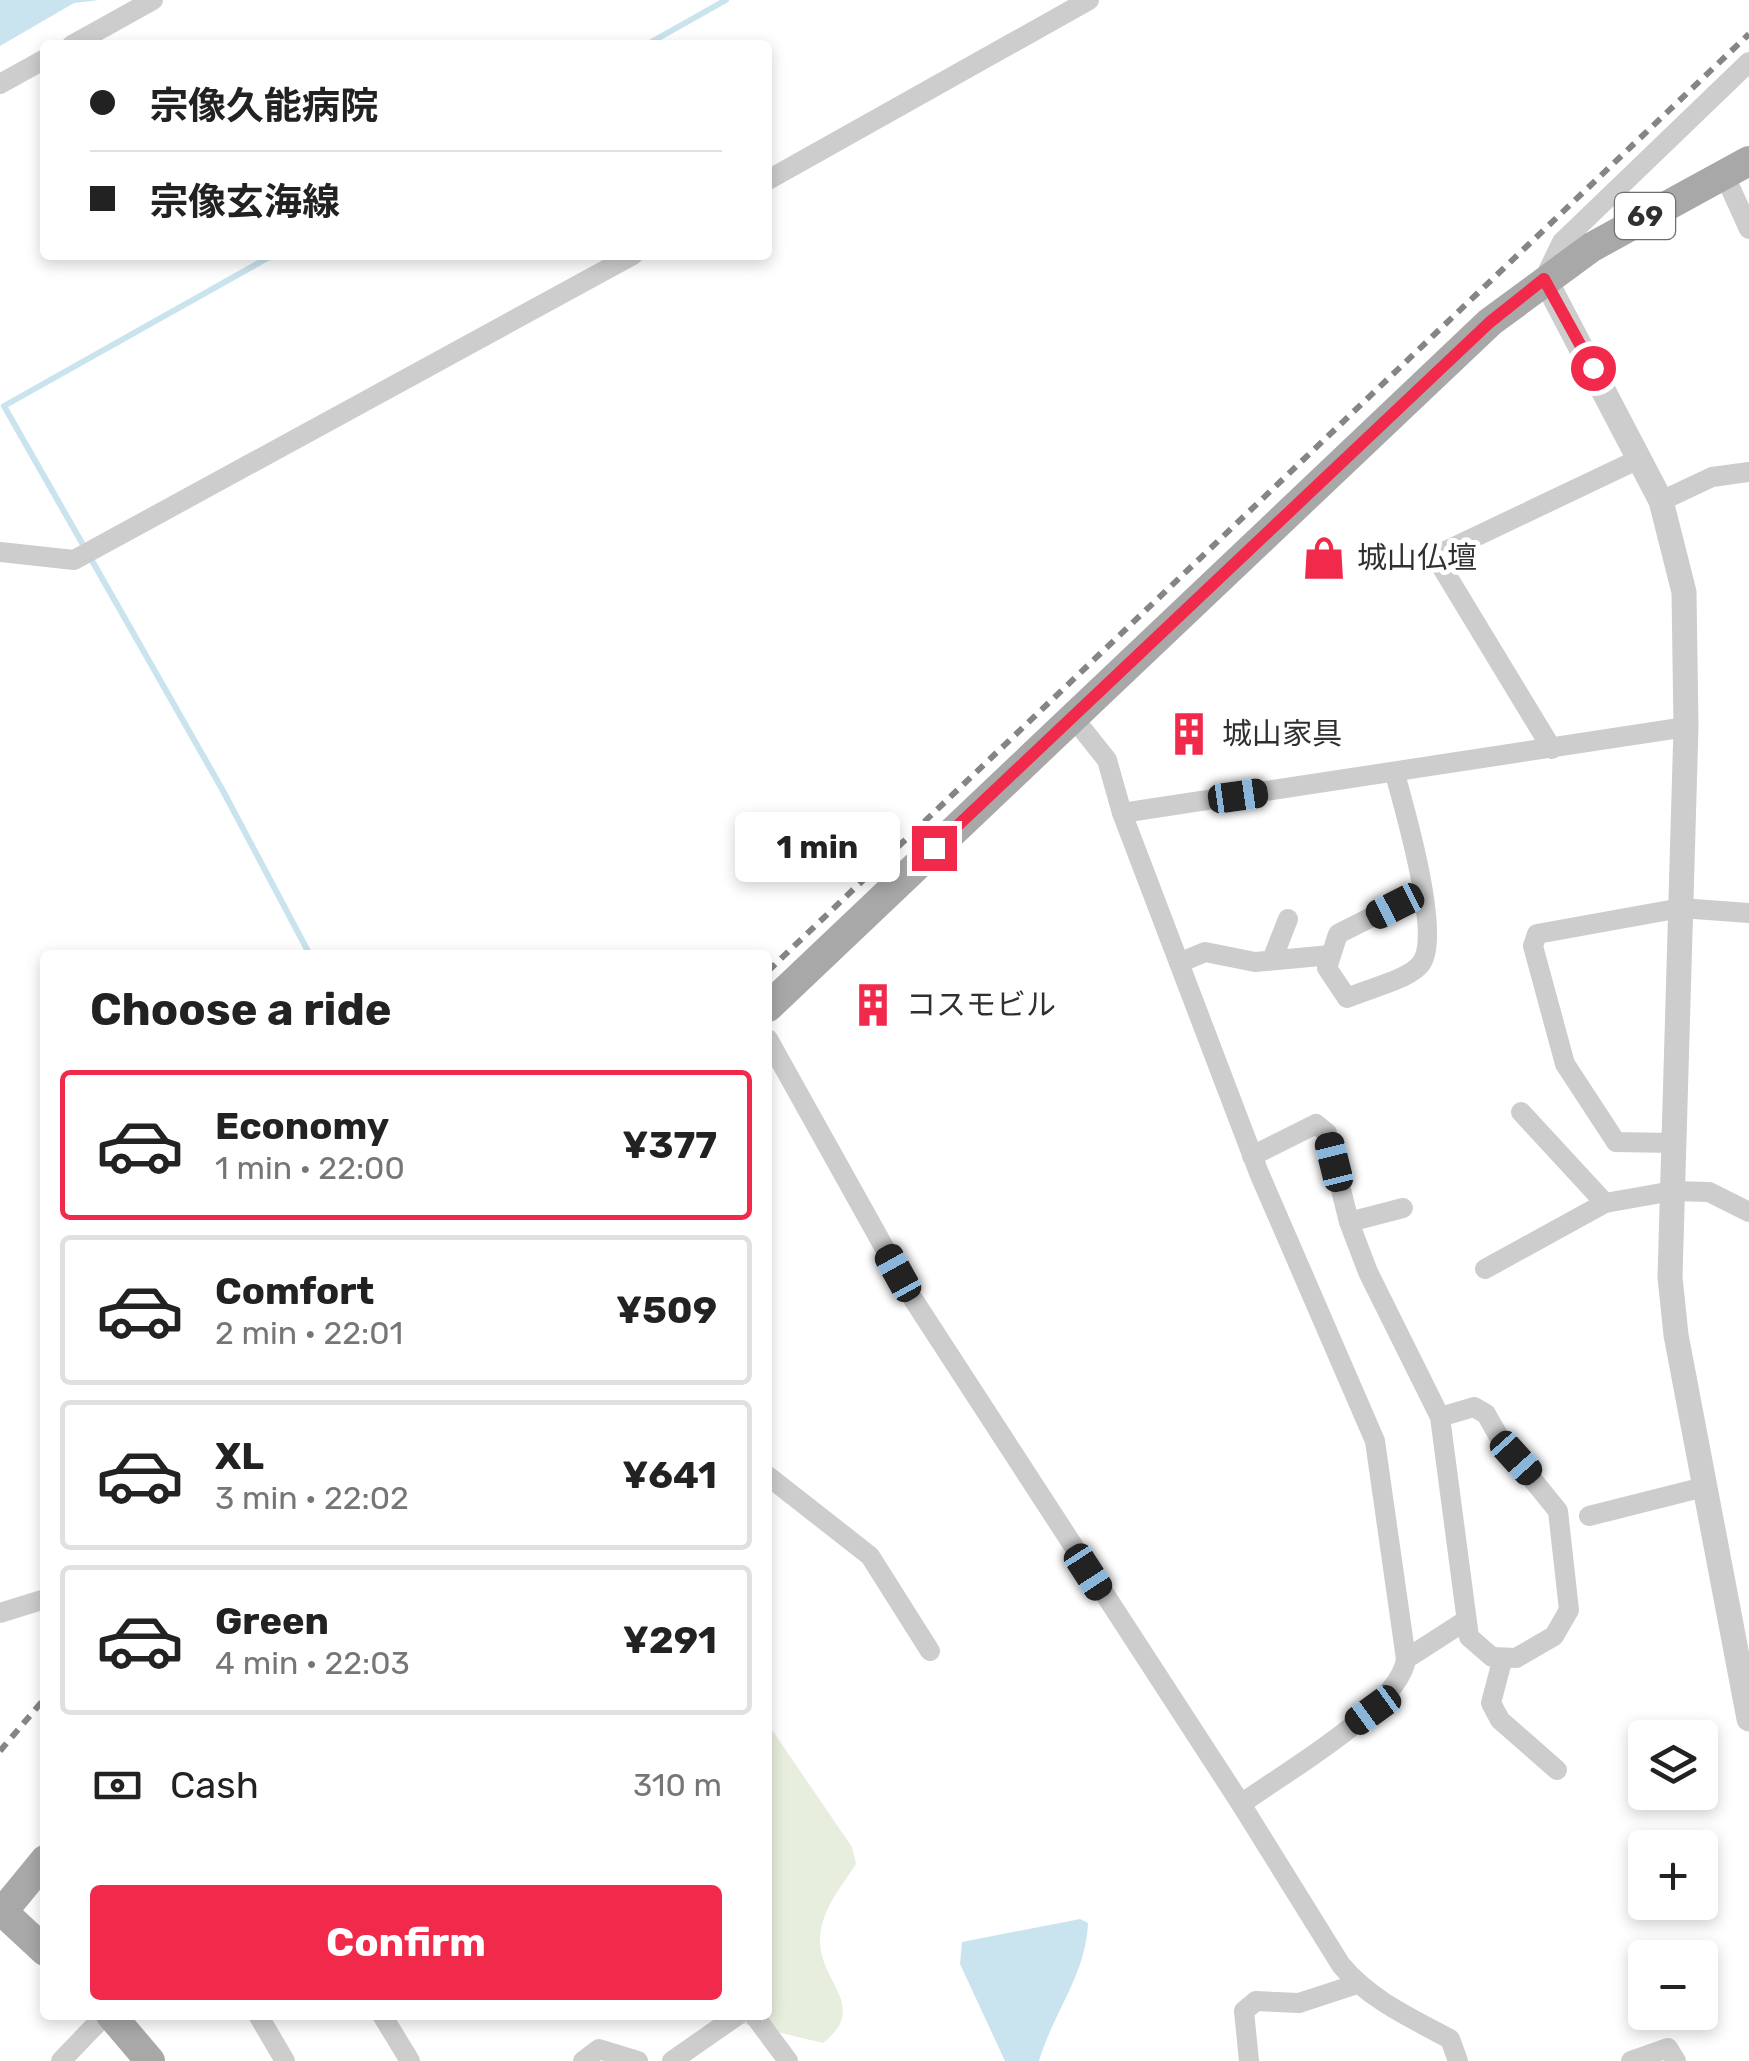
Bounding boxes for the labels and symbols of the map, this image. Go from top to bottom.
road number: 69 [1615,193,1675,239]
route start [1571,346,1616,391]
shop icon: 城山仏壇 [1300,534,1348,582]
place label: 城山仏壇 [1357,540,1477,576]
building icon: 城山家具 [1165,710,1213,758]
place label: 城山家具 [1222,716,1342,752]
car [1206,777,1270,815]
callout: 1 min [734,813,899,883]
route end [912,826,957,871]
car [1361,879,1429,933]
building icon: コスモビル [849,981,897,1029]
place label: コスモビル [906,987,1056,1023]
car [1312,1129,1356,1195]
car [870,1239,926,1307]
car [1485,1426,1547,1490]
car [1059,1539,1117,1605]
car [1340,1680,1406,1740]

